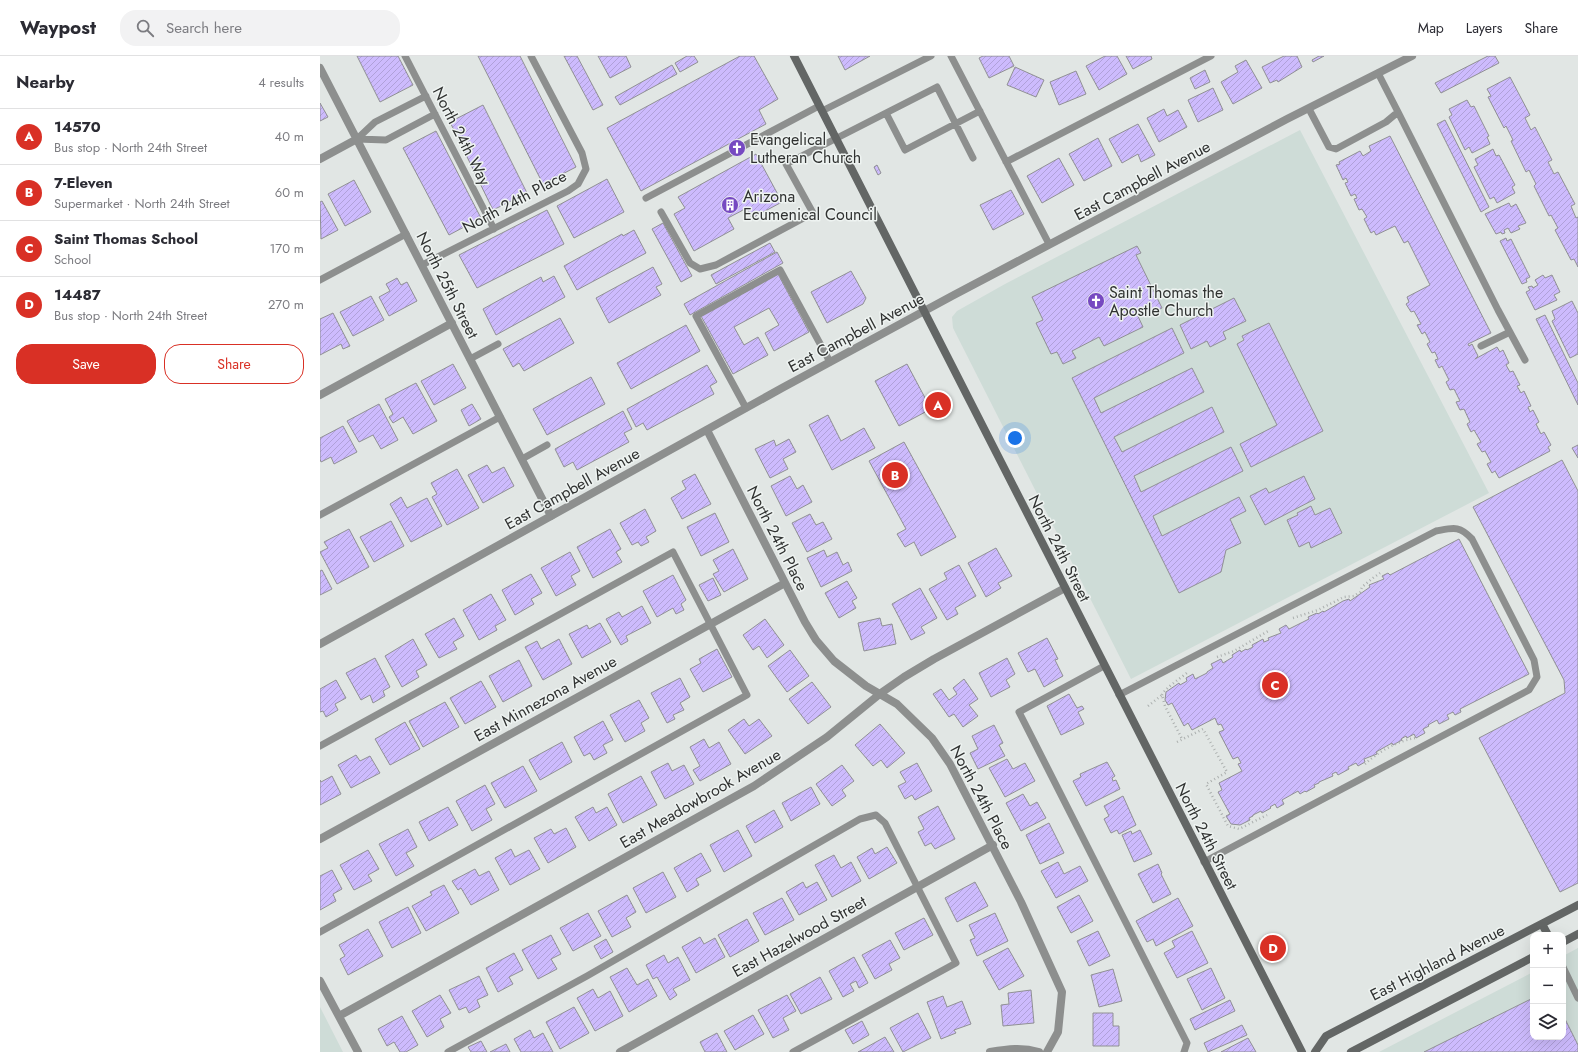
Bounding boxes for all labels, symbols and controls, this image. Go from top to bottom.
search box [120,10,400,46]
text: Waypost [20,14,96,41]
icon: search [134,17,156,39]
text: Search here [166,17,242,39]
text: Map [1418,18,1444,38]
text: Layers [1466,18,1502,38]
text: Share [1524,18,1558,38]
text: Nearby [16,70,74,94]
text: 4 results [258,73,304,92]
street label: North 24th Way [427,83,497,190]
text: 14570 [54,116,101,138]
text: A [24,127,34,146]
text: 40 m [275,127,304,146]
place label: Evangelical Lutheran Church [750,128,861,169]
street label: East Campbell Avenue [1070,135,1214,226]
text: Bus stop · North 24th Street [54,138,207,157]
church icon: Evangelical Lutheran Church [727,138,747,158]
street label: North 24th Place [458,164,570,239]
text: 7-Eleven [54,172,113,194]
text: B [25,183,33,202]
text: 60 m [275,183,304,202]
place label: Arizona Ecumenical Council [743,185,877,226]
text: Supermarket · North 24th Street [54,194,230,213]
building icon: Arizona Ecumenical Council [720,195,740,215]
text: Saint Thomas School [54,228,198,250]
street label: North 25th Street [411,228,484,343]
text: C [24,239,34,258]
text: 170 m [269,239,304,258]
text: School [54,250,91,269]
place label: Saint Thomas the Apostle Church [1109,281,1223,322]
text: 14487 [54,284,101,306]
street label: East Campbell Avenue [784,287,928,378]
church icon: Saint Thomas the Apostle Church [1086,291,1106,311]
text: D [24,295,34,314]
text: 270 m [268,295,304,314]
text: Bus stop · North 24th Street [54,306,207,325]
button: Save [16,344,156,384]
button: Share [164,344,304,384]
pin: A [925,390,951,420]
your location [1005,428,1025,448]
street label: East Campbell Avenue [501,442,644,535]
pin: B [882,460,908,490]
street label: North 24th Place [741,482,814,595]
street label: North 24th Street [1023,491,1097,606]
street label: East Minnezona Avenue [470,650,621,747]
pin: C [1262,670,1288,700]
street label: North 24th Place [944,741,1019,853]
street label: East Meadowbrook Avenue [615,743,785,854]
street label: North 24th Street [1170,779,1244,894]
street label: East Hazelwood Street [728,890,871,983]
street label: East Highland Avenue [1366,919,1508,1006]
map controls [1530,932,1566,1040]
button: + [1530,932,1566,968]
pin: D [1260,933,1286,963]
button: − [1530,968,1566,1004]
button: layers [1530,1004,1566,1040]

